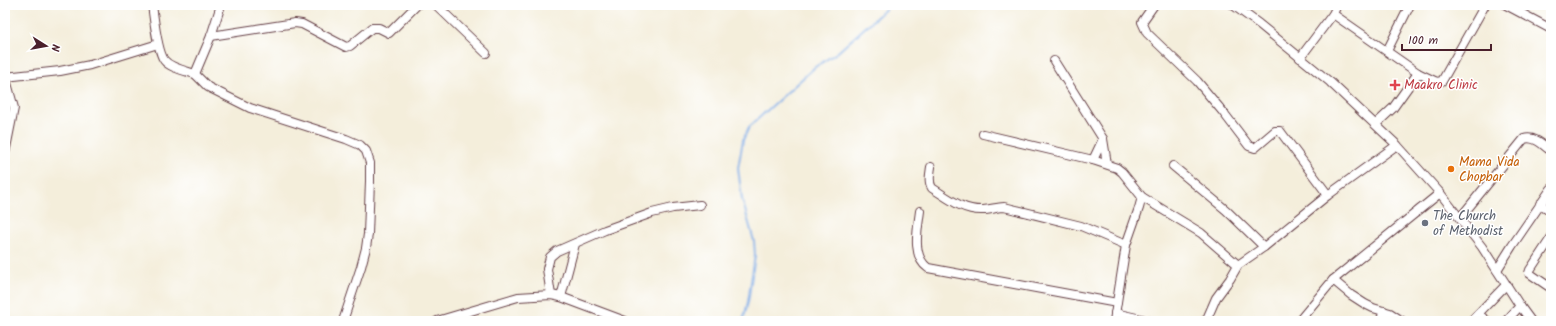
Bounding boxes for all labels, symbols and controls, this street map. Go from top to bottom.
north arrow [26,26,66,66]
scale bar [1402,26,1491,52]
text: 100 m [1408,31,1439,50]
text: N [45,43,64,53]
place label: Maakro Clinic [1404,75,1478,96]
marker: Maakro Clinic [1389,79,1401,91]
place label: Mama Vida Chopbar [1459,152,1520,188]
marker: Mama Vida Chopbar [1446,164,1456,174]
place label: The Church of Methodist [1433,206,1504,242]
marker: The Church of Methodist [1420,218,1430,228]

